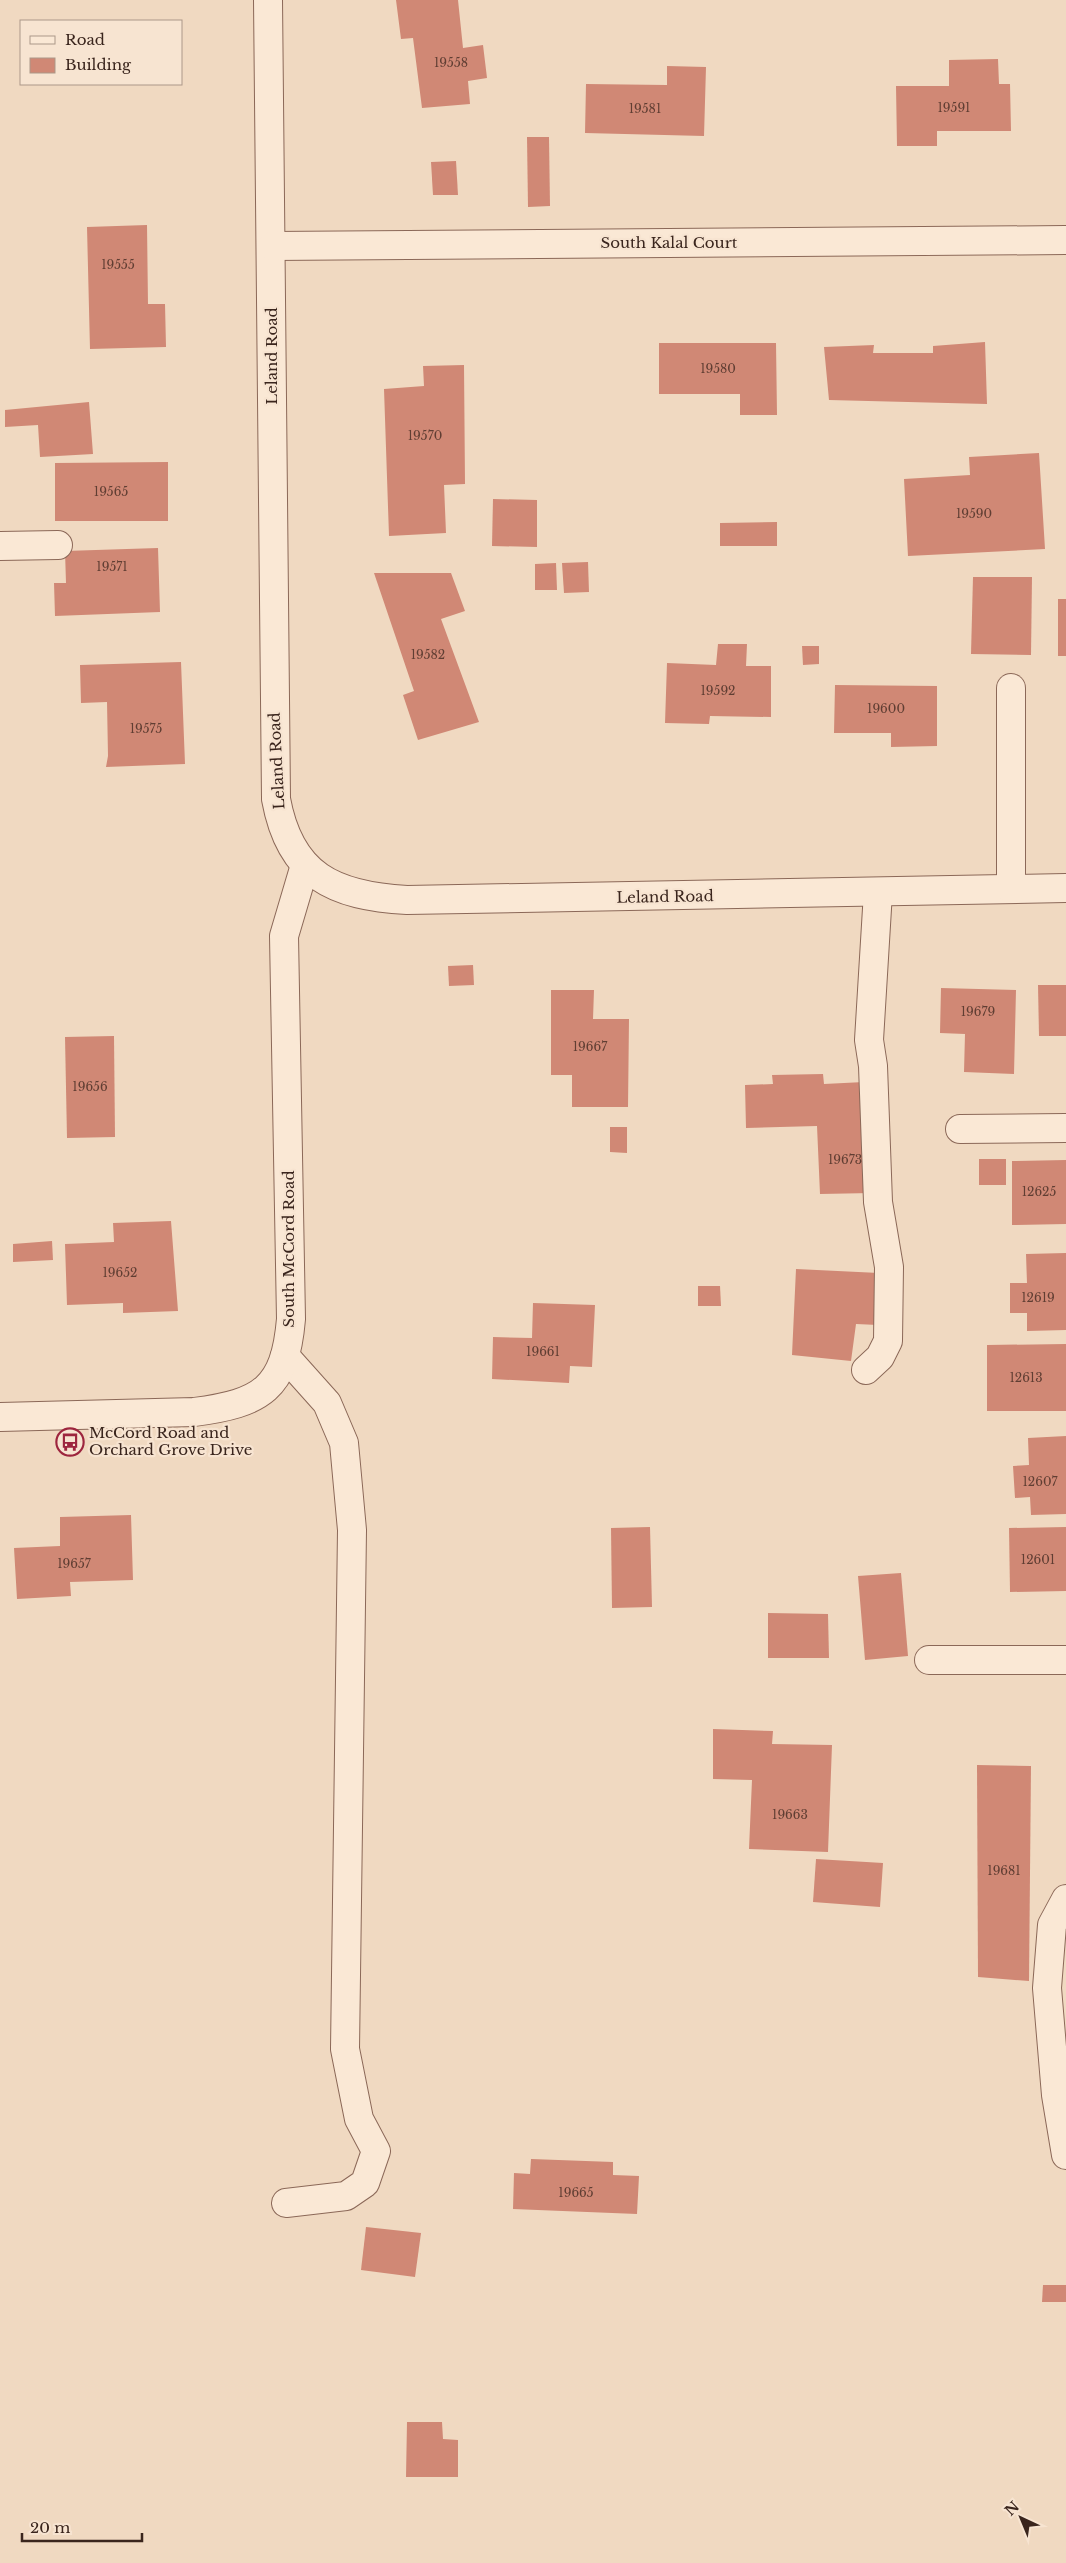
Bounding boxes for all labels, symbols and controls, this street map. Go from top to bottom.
legend [20,20,182,85]
text: Road [65,30,105,49]
text: Building [65,55,132,74]
house number: 19558 [434,55,468,70]
house number: 19591 [938,100,970,115]
house number: 19581 [629,101,661,116]
street label: South Kalal Court [601,233,738,252]
house number: 19555 [101,257,135,272]
street label: Leland Road [262,307,281,405]
house number: 19580 [700,361,736,376]
house number: 19570 [408,428,442,443]
house number: 19565 [94,484,128,499]
house number: 19590 [956,506,992,521]
house number: 19571 [96,559,128,574]
house number: 19582 [411,647,445,662]
house number: 19592 [701,683,736,698]
house number: 19600 [867,701,905,716]
street label: Leland Road [264,712,289,810]
house number: 19575 [130,721,162,736]
street label: Leland Road [616,886,714,907]
house number: 19679 [961,1004,995,1019]
house number: 19667 [573,1039,608,1054]
house number: 19656 [72,1079,108,1094]
house number: 19673 [828,1152,862,1167]
street label: South McCord Road [279,1170,298,1328]
house number: 12625 [1022,1184,1057,1199]
house number: 19652 [103,1265,138,1280]
house number: 12619 [1021,1290,1055,1305]
house number: 19661 [526,1344,560,1359]
house number: 12613 [1009,1370,1043,1385]
place label: McCord Road and Orchard Grove Drive [89,1423,252,1459]
bus stop icon: McCord Road and Orchard Grove Drive [55,1427,85,1457]
house number: 12607 [1022,1474,1058,1489]
house number: 12601 [1021,1552,1055,1567]
house number: 19657 [57,1556,92,1571]
house number: 19663 [772,1807,808,1822]
house number: 19681 [987,1863,1021,1878]
house number: 19665 [558,2185,594,2200]
north arrow [996,2493,1046,2543]
text: N [1001,2498,1023,2520]
scale bar [22,2510,142,2542]
text: 20 m [30,2518,70,2537]

